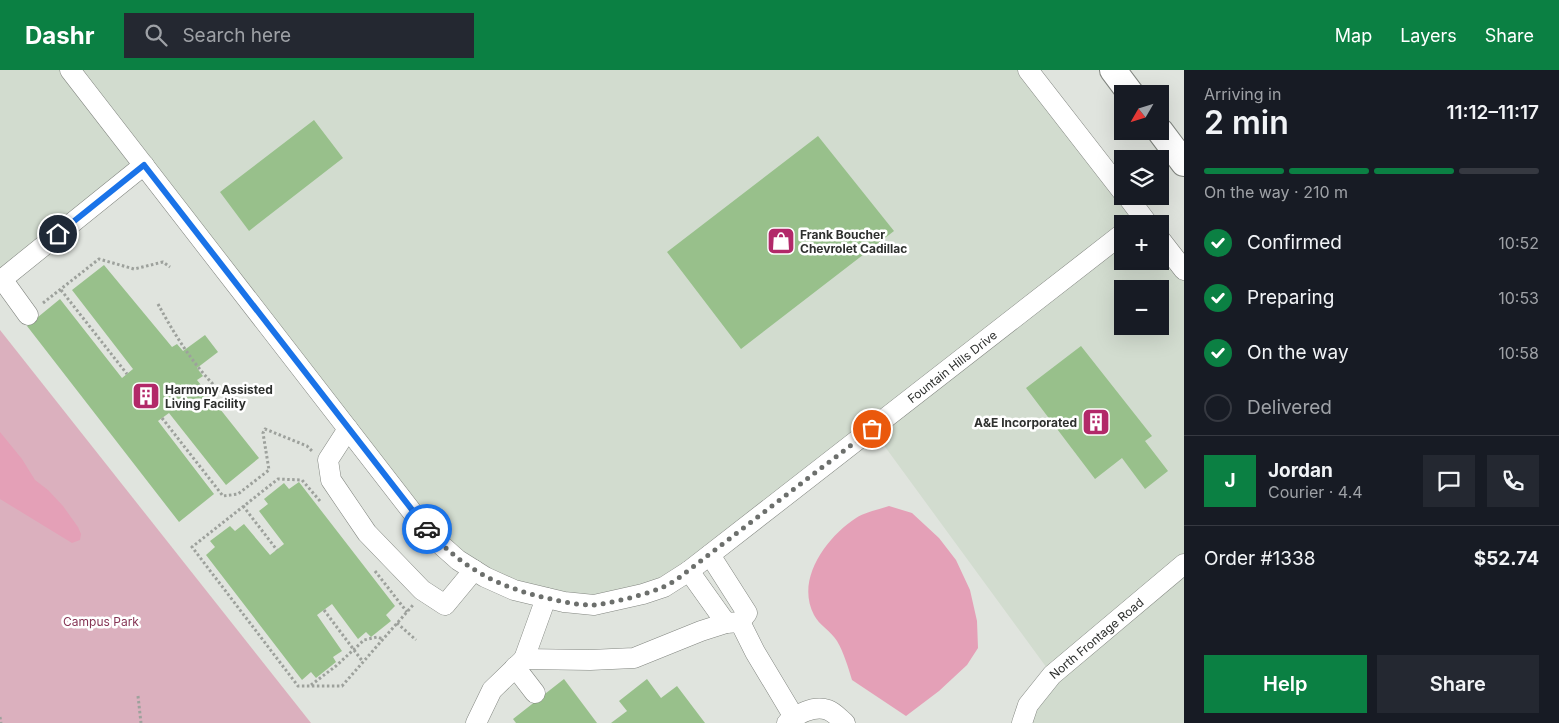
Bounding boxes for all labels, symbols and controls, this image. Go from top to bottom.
search box [124,13,474,58]
text: Dashr [25,21,94,50]
icon: search [142,21,170,49]
text: Search here [182,24,291,47]
text: Map [1335,25,1372,46]
text: Layers [1400,25,1457,46]
text: Share [1485,25,1534,46]
text: Arriving in [1204,84,1281,104]
north arrow [1114,85,1169,140]
map controls [1114,85,1169,335]
text: 11:12–11:17 [1446,101,1539,124]
text: 2 min [1204,103,1289,142]
button: layers [1114,150,1169,205]
text: On the way · 210 m [1204,182,1348,202]
pin [37,213,79,255]
button: + [1114,215,1169,270]
icon: home [44,220,72,248]
shop icon: Frank Boucher Chevrolet Cadillac [766,226,796,256]
place label: Frank Boucher Chevrolet Cadillac [800,227,907,256]
icon: check [1204,229,1232,257]
text: Confirmed [1247,231,1342,254]
text: 10:52 [1498,233,1539,253]
button: − [1114,280,1169,335]
icon: check [1204,284,1232,312]
text: Preparing [1247,286,1334,309]
text: 10:53 [1498,288,1539,308]
street label: Fountain Hills Drive [904,327,1000,406]
icon: check [1204,339,1232,367]
text: On the way [1247,341,1349,364]
text: 10:58 [1498,343,1539,363]
building icon: Harmony Assisted Living Facility [131,381,161,411]
place label: Harmony Assisted Living Facility [165,382,273,411]
text: Delivered [1247,396,1332,419]
building icon: A&E Incorporated [1081,407,1111,437]
pin [851,408,893,450]
icon: bag [858,415,886,443]
place label: A&E Incorporated [974,415,1077,430]
button: chat [1423,455,1475,507]
button: phone [1487,455,1539,507]
text: Jordan [1268,459,1333,482]
text: J [1224,469,1236,492]
text: Courier · 4.4 [1268,482,1363,502]
courier [402,504,452,554]
icon: car [413,515,441,543]
text: Order #1338 [1204,547,1316,570]
text: $52.74 [1474,547,1539,570]
street label: North Frontage Road [1046,594,1146,682]
park label: Campus Park [63,614,139,629]
button: Help [1204,655,1367,713]
button: Share [1377,655,1539,713]

